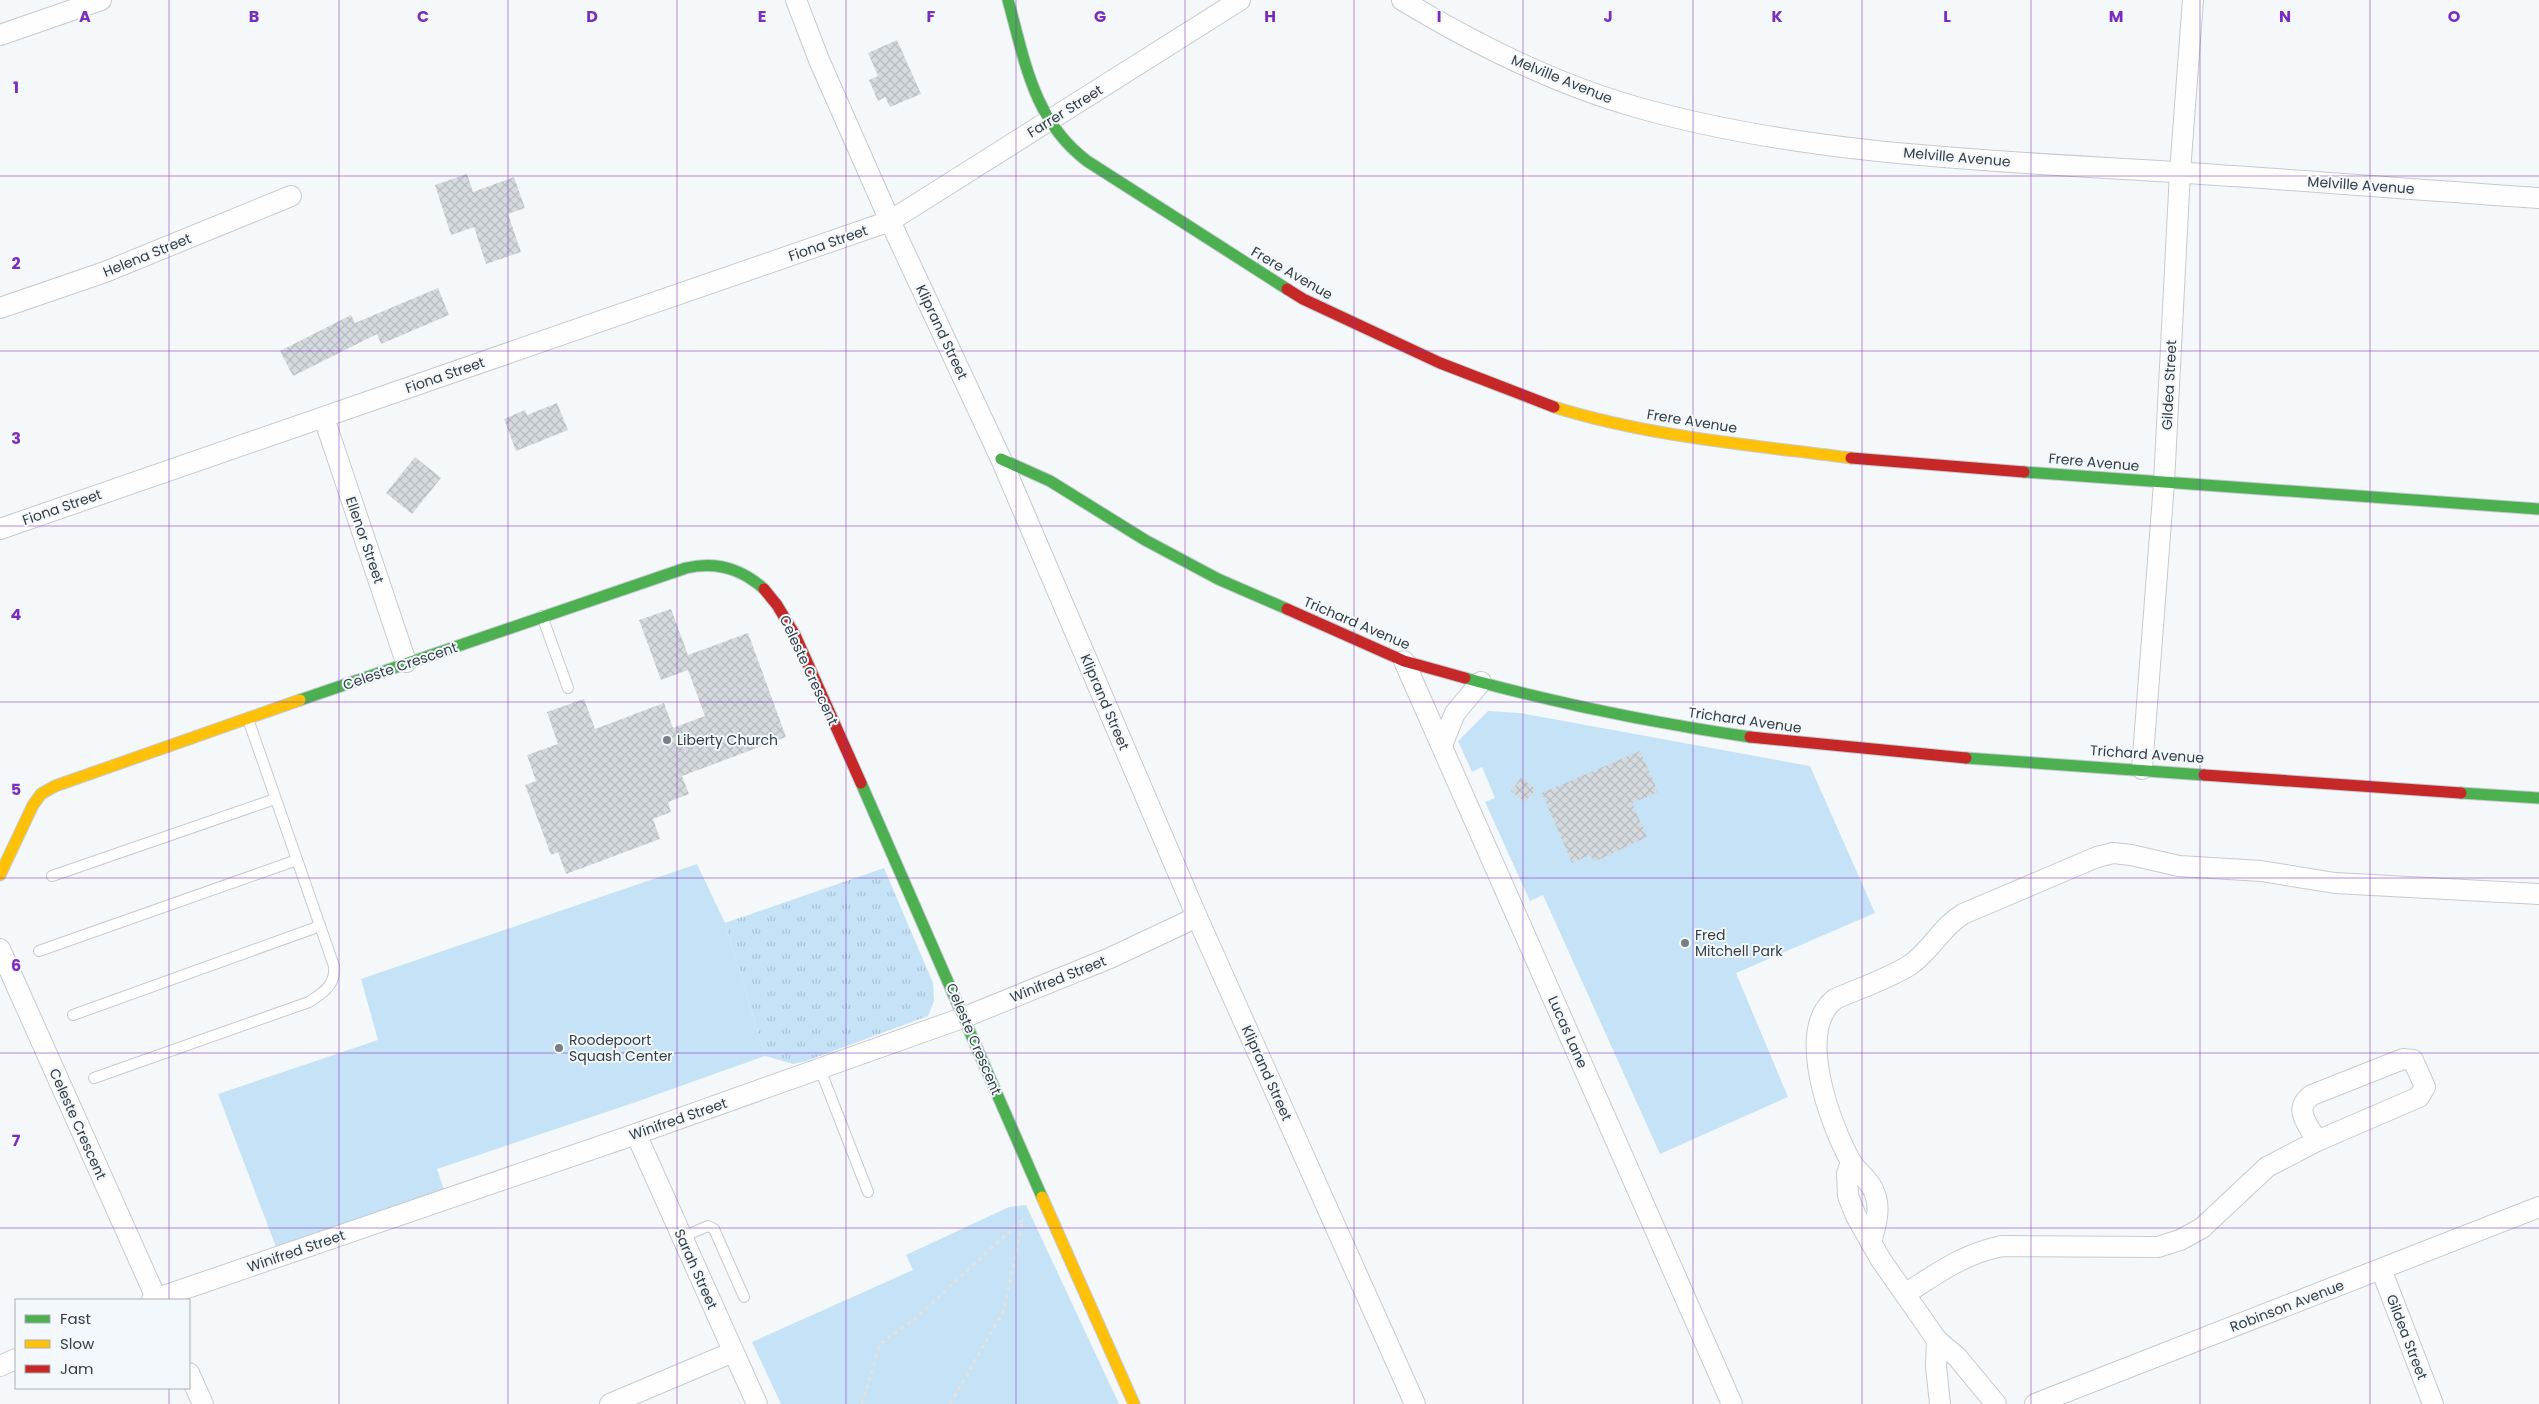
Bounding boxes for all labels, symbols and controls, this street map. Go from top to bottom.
text: A [79,5,91,28]
text: B [249,5,259,28]
text: C [417,5,429,28]
text: D [586,5,598,28]
text: E [758,5,766,28]
text: F [927,5,936,28]
text: G [1094,5,1106,28]
text: H [1264,5,1276,28]
text: I [1437,5,1441,28]
text: J [1603,5,1613,28]
text: K [1771,5,1783,28]
text: L [1943,5,1951,28]
text: M [2109,5,2123,28]
text: N [2279,5,2291,28]
text: O [2448,5,2461,28]
street label: Melville Avenue [1508,50,1616,108]
text: 1 [13,76,19,99]
street label: Farrer Street [1023,80,1107,142]
street label: Melville Avenue [1903,142,2012,172]
street label: Melville Avenue [2307,171,2416,199]
street label: Fiona Street [786,220,870,266]
street label: Helena Street [100,228,194,282]
street label: Frere Avenue [1248,242,1337,305]
text: 2 [11,252,21,275]
street label: Kliprand Street [911,281,973,383]
street label: Gildea Street [2157,339,2181,431]
street label: Fiona Street [403,352,487,398]
street label: Frere Avenue [1645,404,1739,438]
text: 3 [11,427,21,450]
street label: Frere Avenue [2048,448,2141,476]
street label: Fiona Street [20,484,104,530]
street label: Ellenor Street [341,494,389,586]
street label: Trichard Avenue [1301,591,1414,655]
text: 4 [11,603,22,626]
street label: Celeste Crescent [775,612,843,728]
street label: Celeste Crescent [340,637,460,695]
street label: Kliprand Street [1076,651,1134,753]
street label: Trichard Avenue [1687,702,1803,738]
place label: Liberty Church [677,730,778,750]
marker: Liberty Church [661,734,673,746]
street label: Trichard Avenue [2089,740,2205,768]
text: 5 [11,778,21,801]
place label: Fred Mitchell Park [1695,925,1783,961]
marker: Fred Mitchell Park [1679,937,1691,949]
street label: Winifred Street [1007,951,1109,1007]
text: 6 [11,954,21,977]
street label: Celeste Crescent [941,980,1007,1098]
street label: Lucas Lane [1543,993,1593,1072]
street label: Kliprand Street [1237,1022,1297,1124]
place label: Roodepoort Squash Center [569,1030,673,1066]
marker: Roodepoort Squash Center [553,1042,565,1054]
street label: Celeste Crescent [45,1065,111,1183]
street label: Winifred Street [626,1093,730,1145]
text: 7 [12,1129,21,1152]
street label: Winifred Street [244,1225,348,1277]
street label: Sarah Street [669,1226,723,1312]
street label: Robinson Avenue [2227,1275,2347,1337]
street label: Gildea Street [2382,1291,2432,1383]
legend [15,1299,190,1389]
text: Fast [60,1308,91,1329]
text: Slow [60,1333,95,1354]
text: Jam [60,1358,94,1379]

